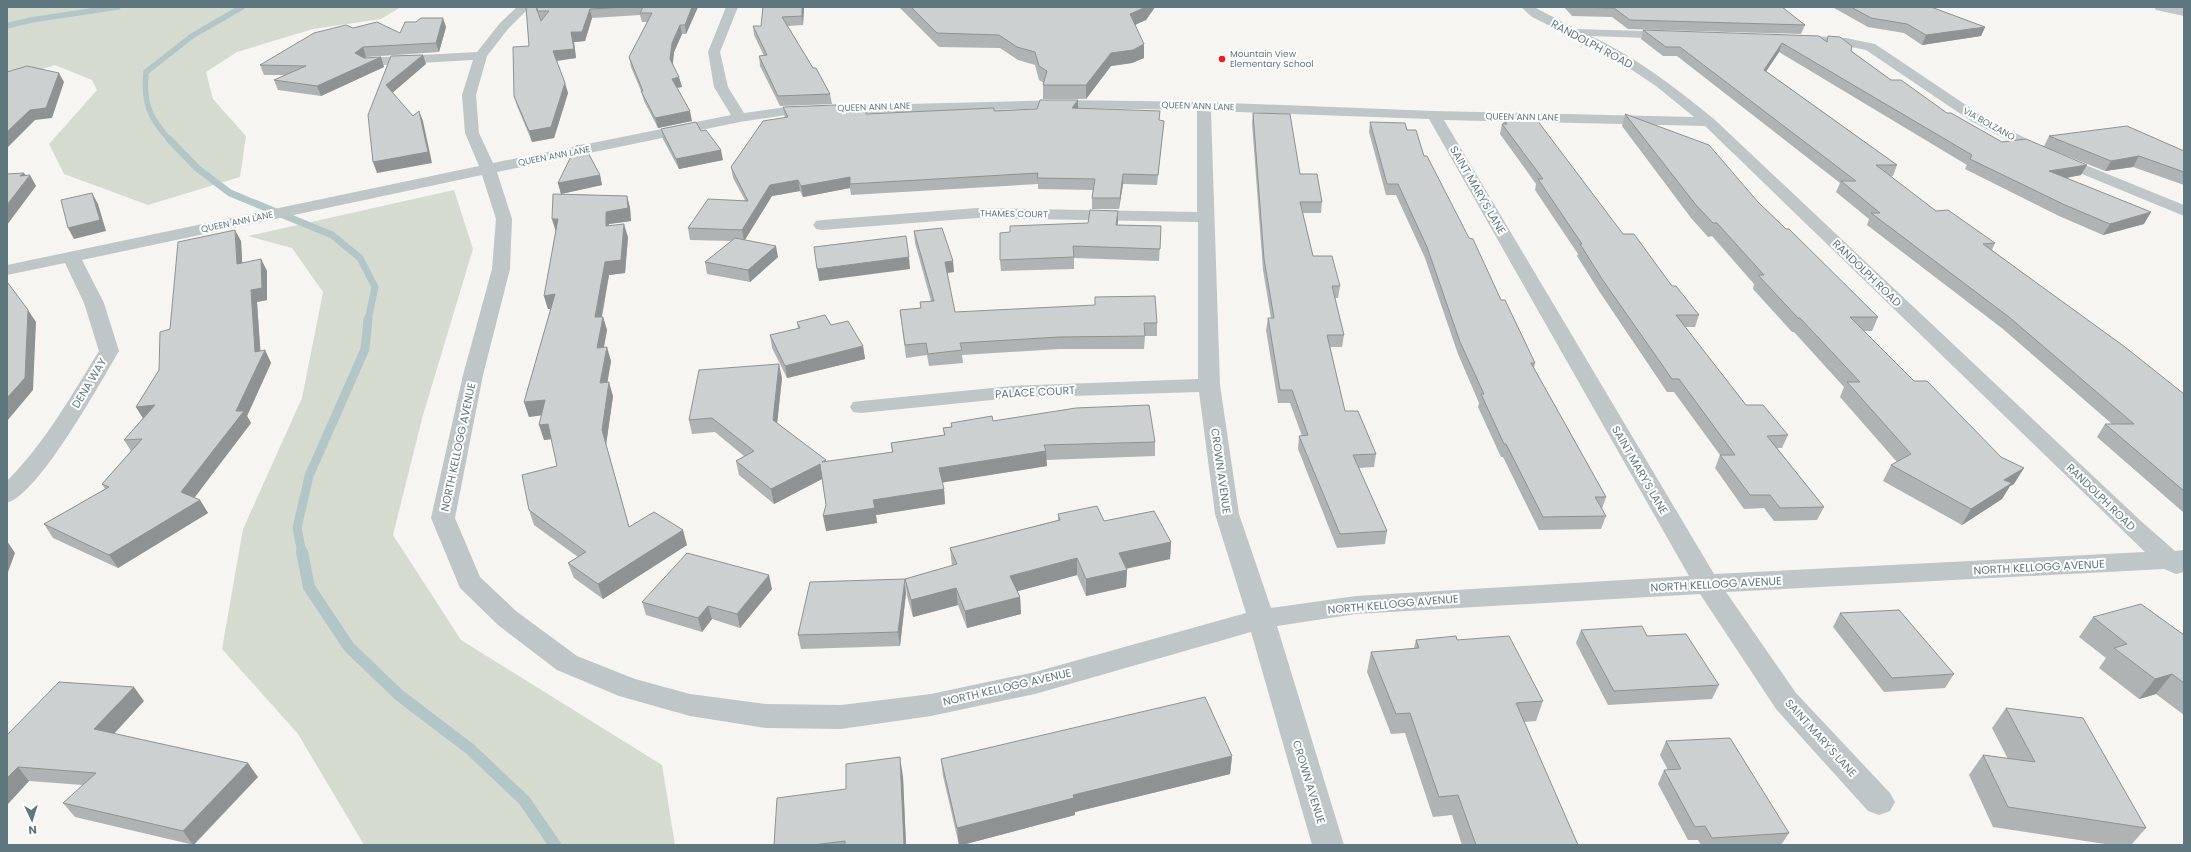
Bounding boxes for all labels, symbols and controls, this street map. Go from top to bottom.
street label: RANDOLPH ROAD [1548,16,1636,72]
place label: Mountain View Elementary School [1230,48,1313,70]
marker: Mountain View Elementary School [1217,54,1227,64]
street label: QUEEN ANN LANE [1161,99,1235,113]
street label: QUEEN ANN LANE [837,100,911,114]
street label: VIA BOLZANO [1961,105,2017,143]
street label: QUEEN ANN LANE [1485,110,1559,124]
street label: QUEEN ANN LANE [517,143,591,169]
street label: SAINT MARY'S LANE [1446,143,1510,237]
street label: THAMES COURT [980,207,1048,221]
street label: QUEEN ANN LANE [200,208,274,235]
street label: RANDOLPH ROAD [1829,236,1905,310]
street label: DENA WAY [68,354,111,411]
street label: NORTH KELLOGG AVENUE [437,381,479,513]
street label: PALACE COURT [995,382,1076,402]
street label: SAINT MARY'S LANE [1608,423,1672,517]
street label: CROWN AVENUE [1207,427,1235,515]
street label: RANDOLPH ROAD [2063,460,2139,534]
street label: NORTH KELLOGG AVENUE [1973,556,2105,578]
street label: NORTH KELLOGG AVENUE [1650,573,1782,595]
street label: NORTH KELLOGG AVENUE [1327,590,1459,618]
street label: NORTH KELLOGG AVENUE [941,664,1073,710]
street label: SAINT MARY'S LANE [1782,696,1860,780]
street label: CROWN AVENUE [1289,738,1329,826]
north arrow [12,800,52,840]
text: N [28,822,37,838]

